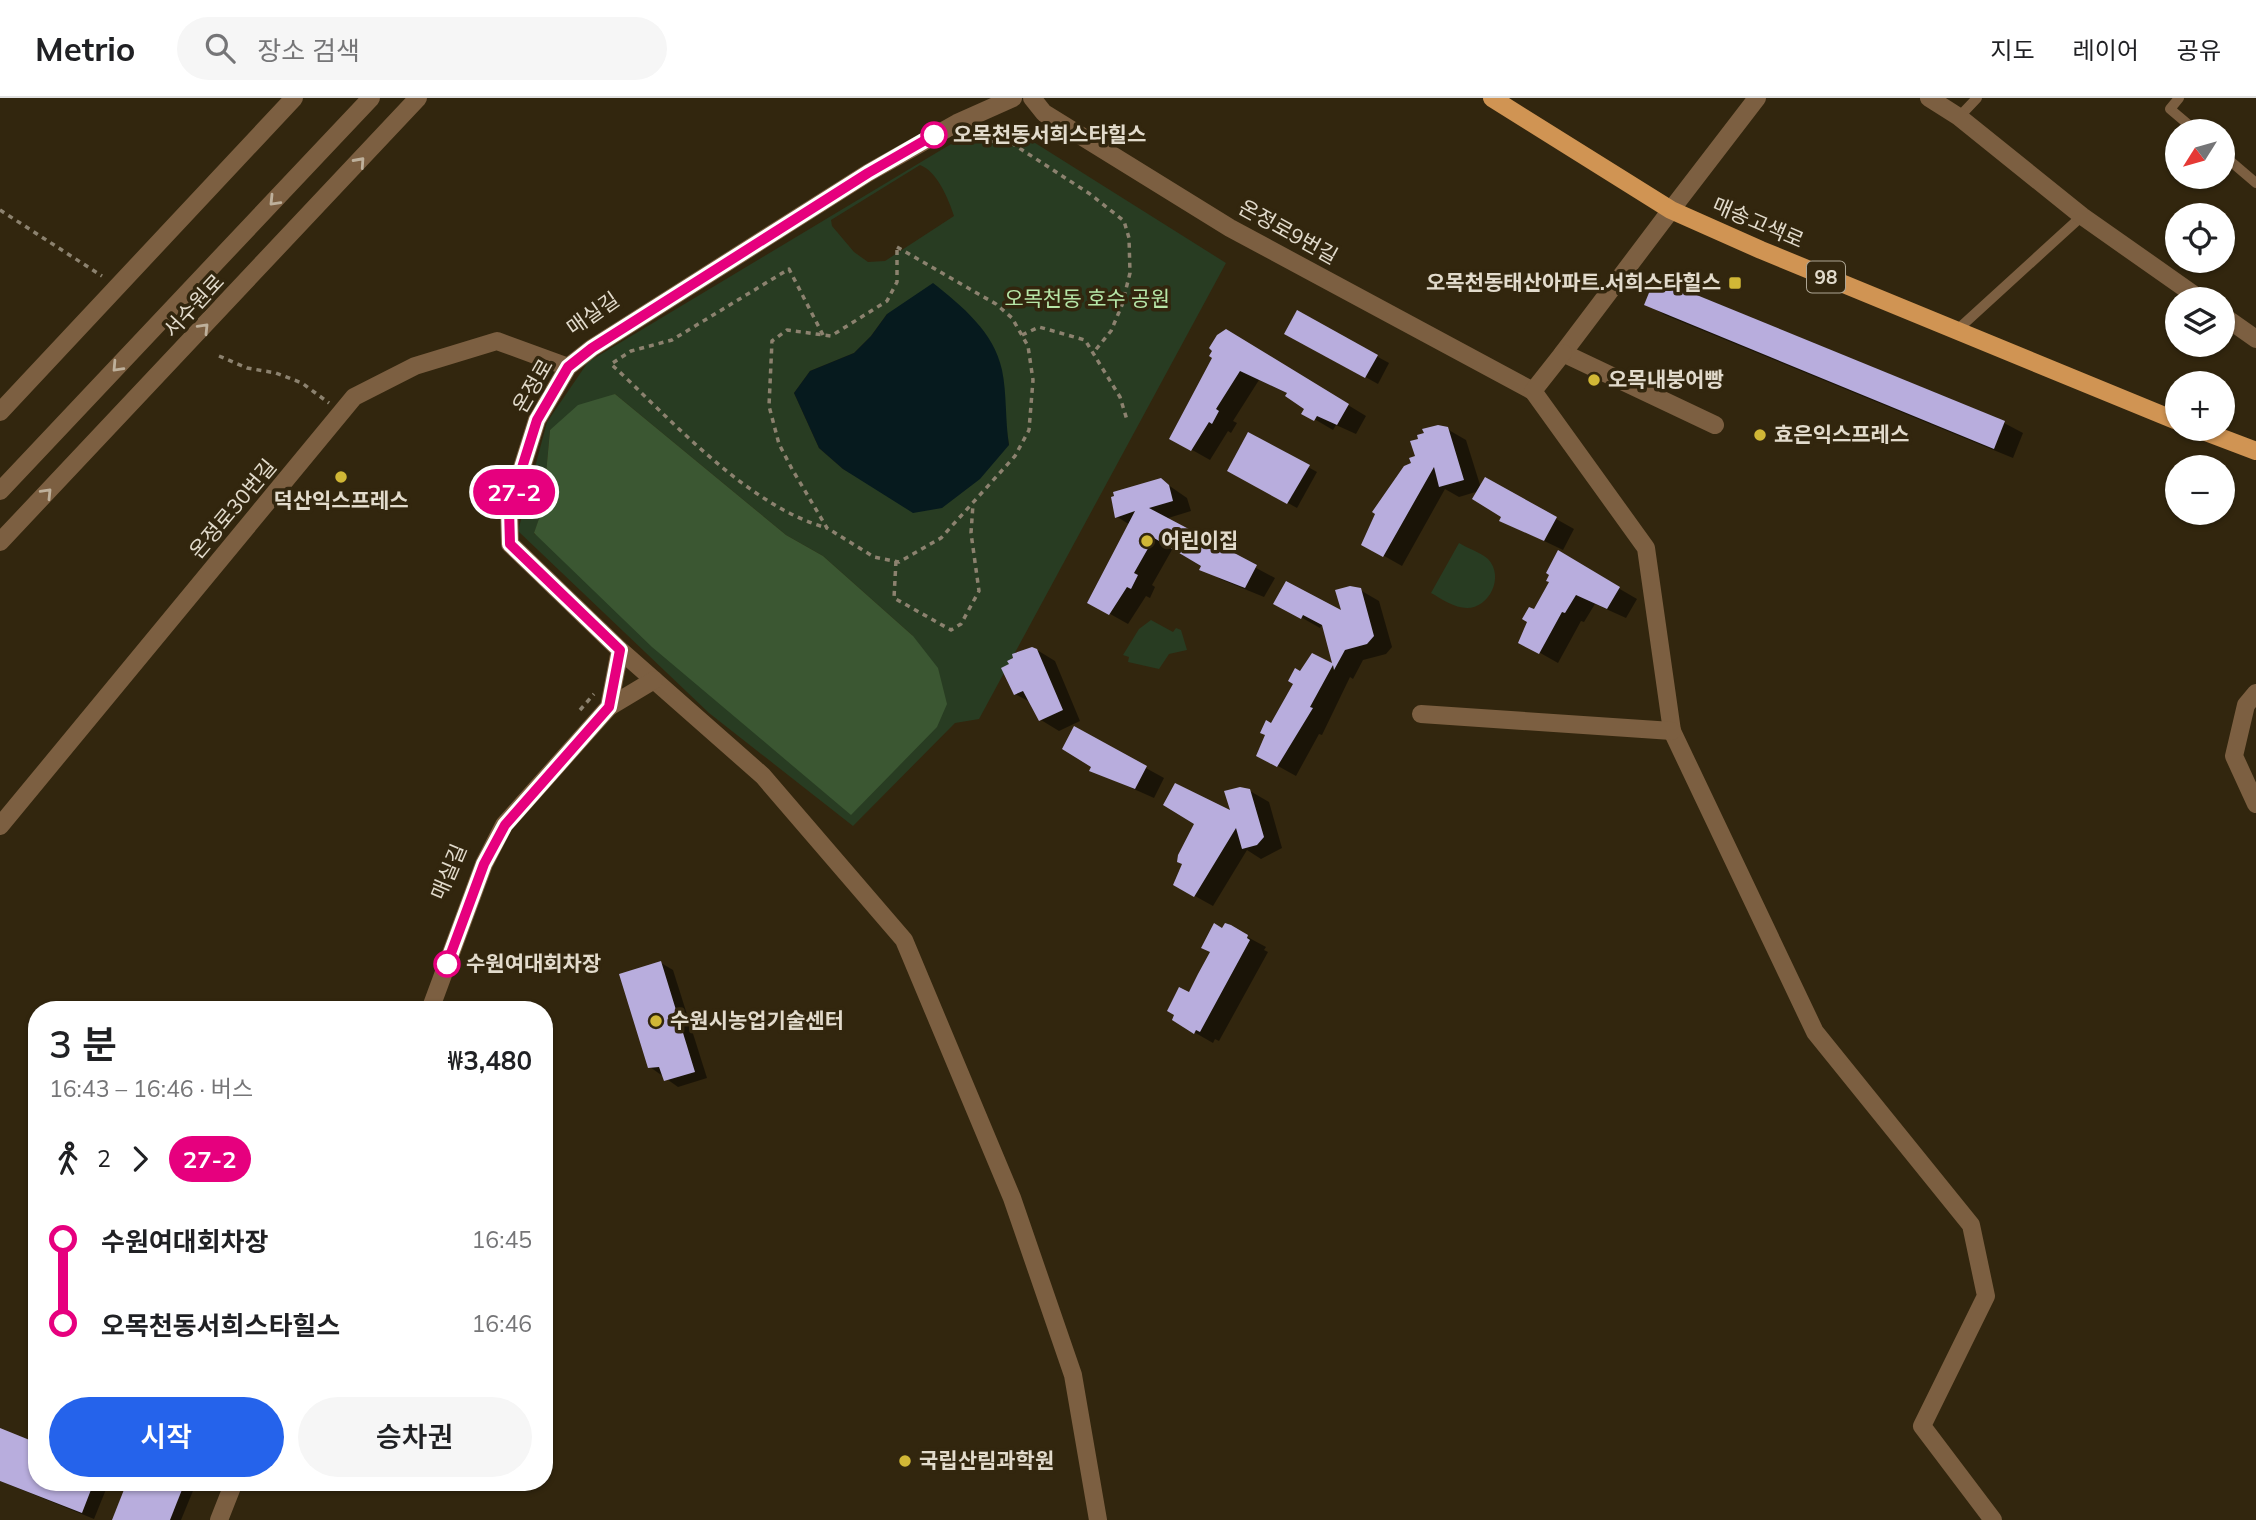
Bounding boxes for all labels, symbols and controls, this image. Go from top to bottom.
search box [177,17,667,80]
text: Metrio [35,28,135,69]
icon: search [201,29,239,67]
text: 장소 검색 [257,34,360,67]
text: 지도 [1990,35,2035,65]
text: 레이어 [2073,35,2139,65]
text: 공유 [2177,35,2221,65]
north arrow [2165,119,2235,189]
map controls [2165,119,2235,525]
place label: 오목천동서희스타힐스 [953,121,1146,147]
marker: 오목천동서희스타힐스 [921,122,947,148]
one-way arrow [352,157,364,170]
street label: 매송고색로 [1709,191,1808,253]
one-way arrow [269,193,282,206]
street label: 온정로9번길 [1234,193,1343,269]
button: locate [2165,203,2235,273]
road number: 98 [1807,262,1845,293]
street label: 서수원로 [157,268,229,342]
place label: 오목천동태산아파트.서희스타힐스 [1426,269,1721,295]
marker: 오목천동태산아파트.서희스타힐스 [1727,275,1743,291]
park label: 오목천동 호수 공원 [1004,285,1170,311]
street label: 매실길 [561,286,624,340]
button: layers [2165,287,2235,357]
one-way arrow [196,323,209,336]
street label: 온정로 [506,354,558,417]
one-way arrow [113,358,126,371]
place label: 오목내붕어빵 [1608,366,1724,392]
button: + [2165,371,2235,441]
marker: 오목내붕어빵 [1586,372,1602,388]
place label: 효은익스프레스 [1774,421,1909,447]
marker: 효은익스프레스 [1752,427,1768,443]
street label: 온정로30번길 [183,453,281,563]
button: − [2165,455,2235,525]
marker: 덕산익스프레스 [333,469,349,485]
line badge: 27-2 [465,469,563,515]
text: 27-2 [487,477,541,507]
place label: 덕산익스프레스 [273,487,409,513]
one-way arrow [39,488,52,501]
place label: 어린이집 [1161,527,1238,553]
marker: 어린이집 [1139,533,1155,549]
street label: 매실길 [425,840,471,903]
place label: 수원여대회차장 [466,950,601,976]
marker: 수원여대회차장 [434,951,460,977]
place label: 수원시농업기술센터 [670,1007,844,1033]
marker: 수원시농업기술센터 [648,1013,664,1029]
text: 3 분 [49,1020,117,1068]
text: ₩3,480 [448,1044,532,1077]
text: 16:43 – 16:46 · 버스 [49,1074,253,1103]
icon: walk [49,1140,87,1178]
icon: forward [121,1140,159,1178]
text: 2 [97,1144,111,1173]
text: 27-2 [183,1144,237,1174]
text: 수원여대회차장 [101,1225,268,1258]
text: 16:45 [472,1225,532,1254]
text: 오목천동서희스타힐스 [101,1309,340,1342]
text: 16:46 [472,1309,532,1338]
button: 시작 [49,1397,284,1477]
button: 승차권 [298,1397,532,1477]
place label: 국립산림과학원 [919,1447,1054,1473]
marker: 국립산림과학원 [897,1453,913,1469]

